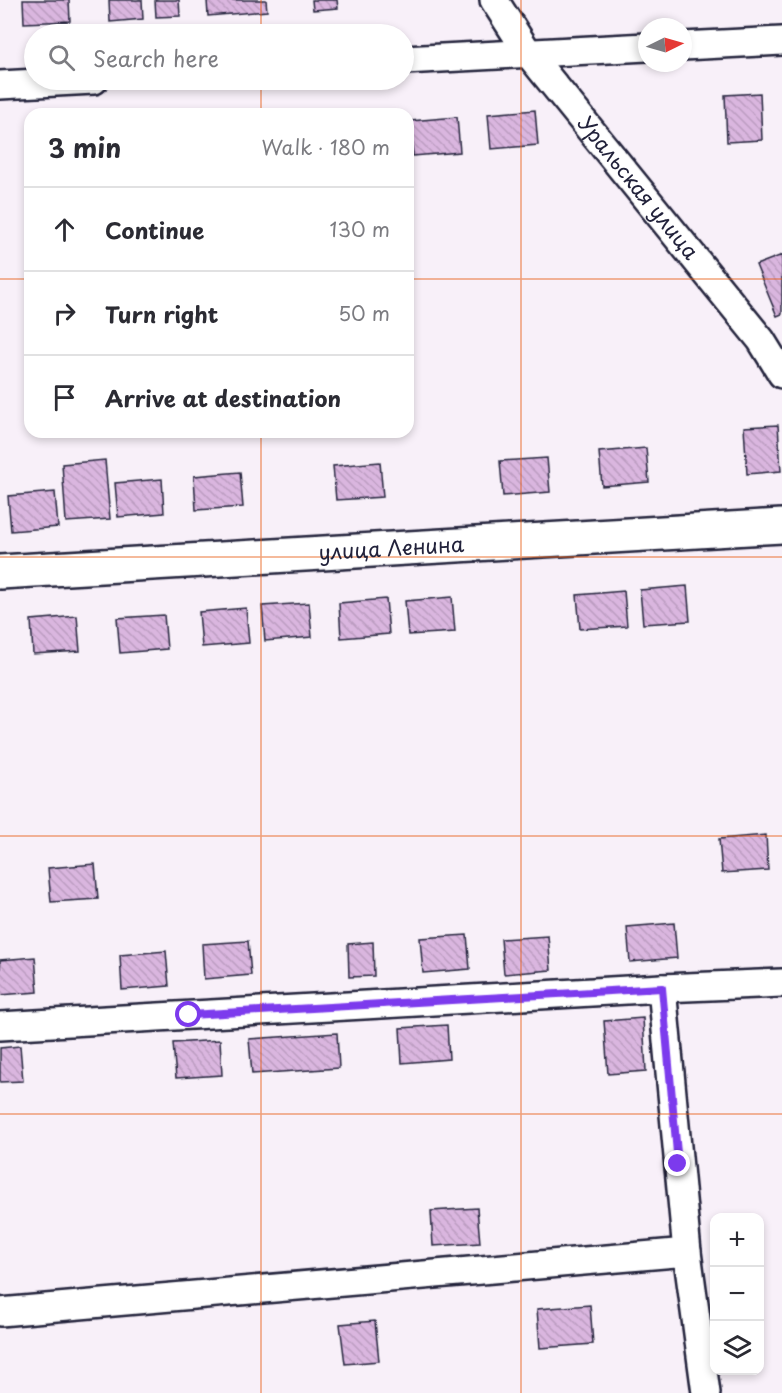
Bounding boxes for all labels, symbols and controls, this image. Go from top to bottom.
north arrow [638,18,692,72]
search box [24,24,414,90]
icon: search [45,41,78,74]
text: Search here [93,41,219,74]
street label: Уральская улица [571,108,708,266]
text: 3 min [48,128,121,167]
text: Walk · 180 m [262,132,390,162]
icon: ahead [48,213,81,246]
text: Continue [105,213,204,246]
text: 130 m [330,214,390,244]
icon: right [48,297,81,330]
text: Turn right [105,297,218,330]
text: 50 m [338,298,390,328]
icon: arrive [48,381,81,414]
text: Arrive at destination [105,381,341,414]
street label: улица Ленина [317,527,466,567]
route start [175,1001,201,1027]
route end [664,1150,690,1176]
map controls [710,1213,764,1375]
button: + [710,1213,764,1267]
button: − [710,1267,764,1321]
button: layers [710,1321,764,1375]

